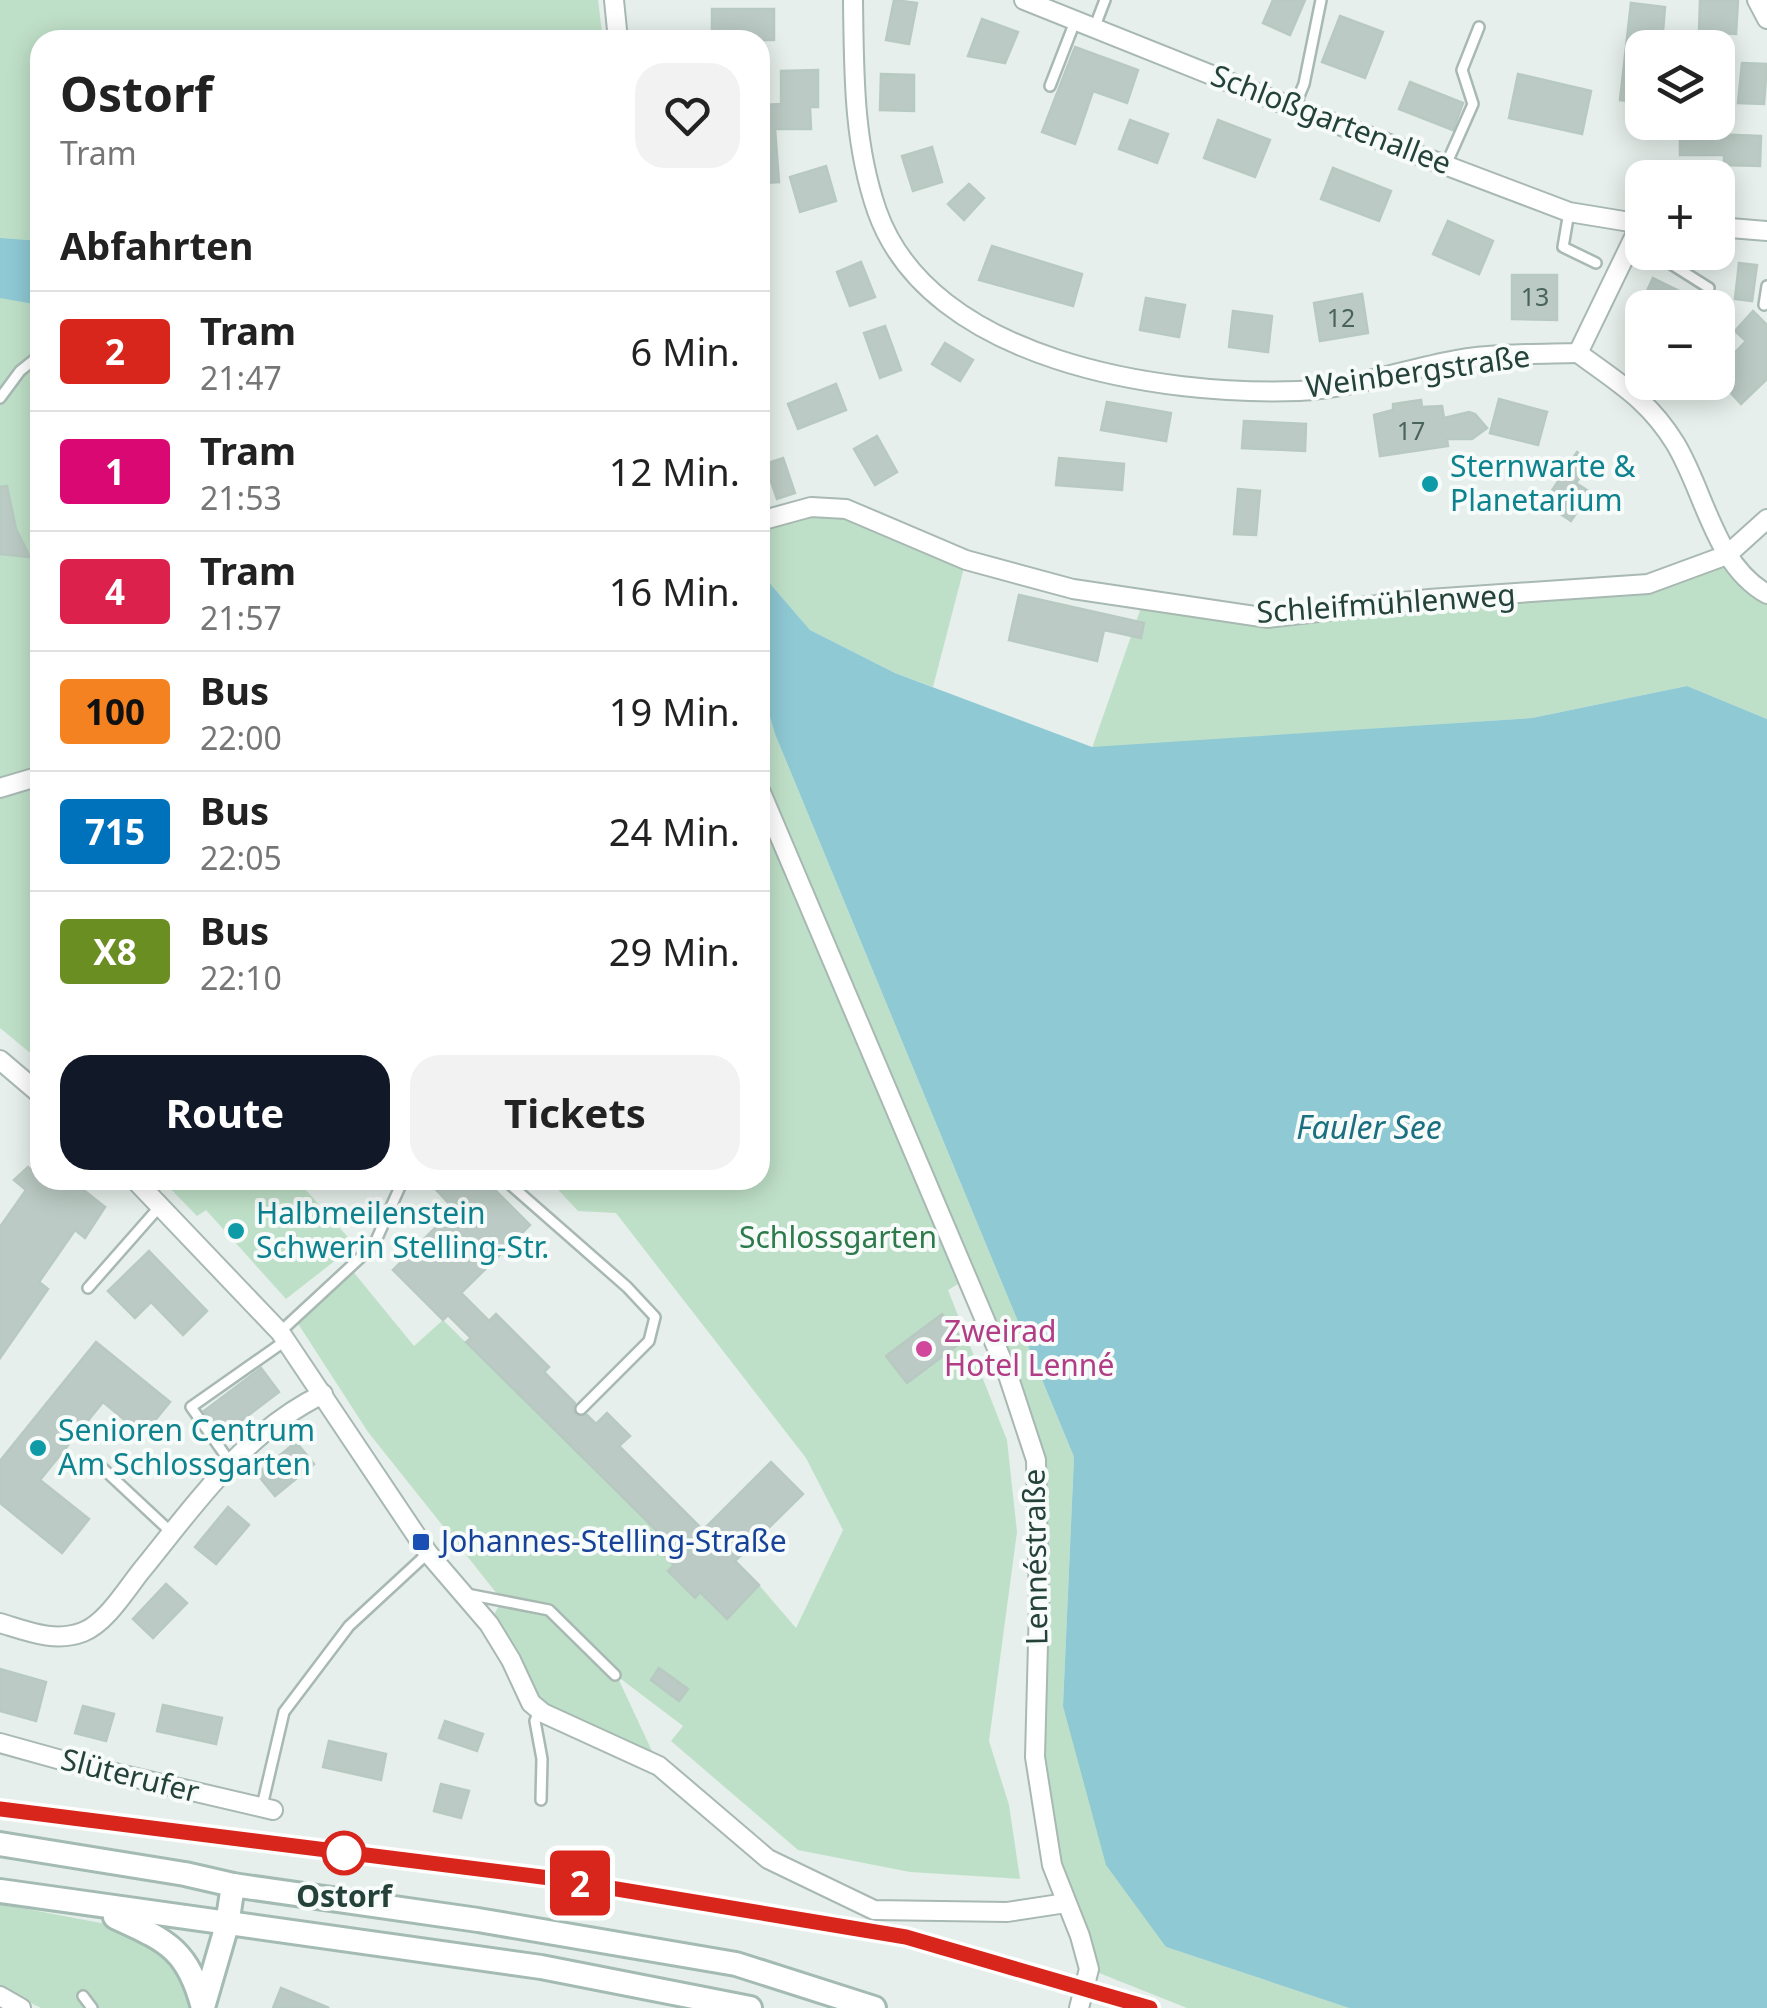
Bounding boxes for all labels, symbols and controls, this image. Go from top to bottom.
map controls [1625,30,1735,400]
button: layers [1625,30,1735,140]
street label: Schloßgartenallee [1205,54,1458,183]
text: Ostorf [60,61,213,126]
button: heart [635,63,740,168]
text: Tram [60,131,137,174]
button: + [1625,160,1735,270]
text: Abfahrten [60,219,253,271]
house number: 13 [1521,279,1549,313]
button: − [1625,290,1735,400]
house number: 12 [1327,300,1355,334]
text: Tram [200,304,296,356]
text: 6 Min. [630,325,740,377]
text: 2 [105,328,125,375]
street label: Weinbergstraße [1303,334,1533,407]
text: 21:47 [200,356,282,399]
house number: 17 [1397,413,1425,447]
text: Tram [200,424,296,476]
text: 12 Min. [609,445,740,497]
place label: Sternwarte & Planetarium [1450,445,1635,520]
text: 1 [105,448,125,495]
marker: Sternwarte & Planetarium [1419,473,1441,495]
text: 21:53 [200,476,282,519]
text: Tram [200,544,296,596]
text: 16 Min. [609,565,740,617]
text: 4 [105,568,125,615]
street label: Schleifmühlenweg [1255,573,1517,632]
text: 21:57 [200,596,282,639]
text: Bus [200,664,269,716]
text: 19 Min. [609,685,740,737]
text: 100 [85,688,145,735]
text: 22:00 [200,716,282,759]
text: Bus [200,784,269,836]
text: 24 Min. [609,805,740,857]
text: 715 [85,808,145,855]
text: 22:05 [200,836,282,879]
text: Bus [200,904,269,956]
text: 29 Min. [609,925,740,977]
text: X8 [93,928,137,975]
text: 22:10 [200,956,282,999]
button: Route [60,1055,390,1170]
button: Tickets [410,1055,740,1170]
water label: Fauler See [1296,1105,1442,1148]
place label: Halbmeilenstein Schwerin Stelling-Str. [256,1192,549,1267]
park label: Schlossgarten [739,1216,937,1257]
marker: Halbmeilenstein Schwerin Stelling-Str. [225,1220,247,1242]
place label: Zweirad Hotel Lenné [944,1310,1114,1385]
marker: Zweirad Hotel Lenné [913,1338,935,1360]
place label: Senioren Centrum Am Schlossgarten [58,1409,315,1484]
marker: Senioren Centrum Am Schlossgarten [27,1437,49,1459]
street label: Lennéstraße [1012,1469,1057,1646]
place label: Johannes-Stelling-Straße [438,1520,787,1561]
marker: Johannes-Stelling-Straße [410,1531,432,1553]
street label: Slüterufer [57,1738,204,1811]
marker: Ostorf [323,1832,365,1874]
line badge: 2 [548,1850,612,1916]
text: 2 [570,1860,590,1907]
place label: Ostorf [296,1875,393,1916]

